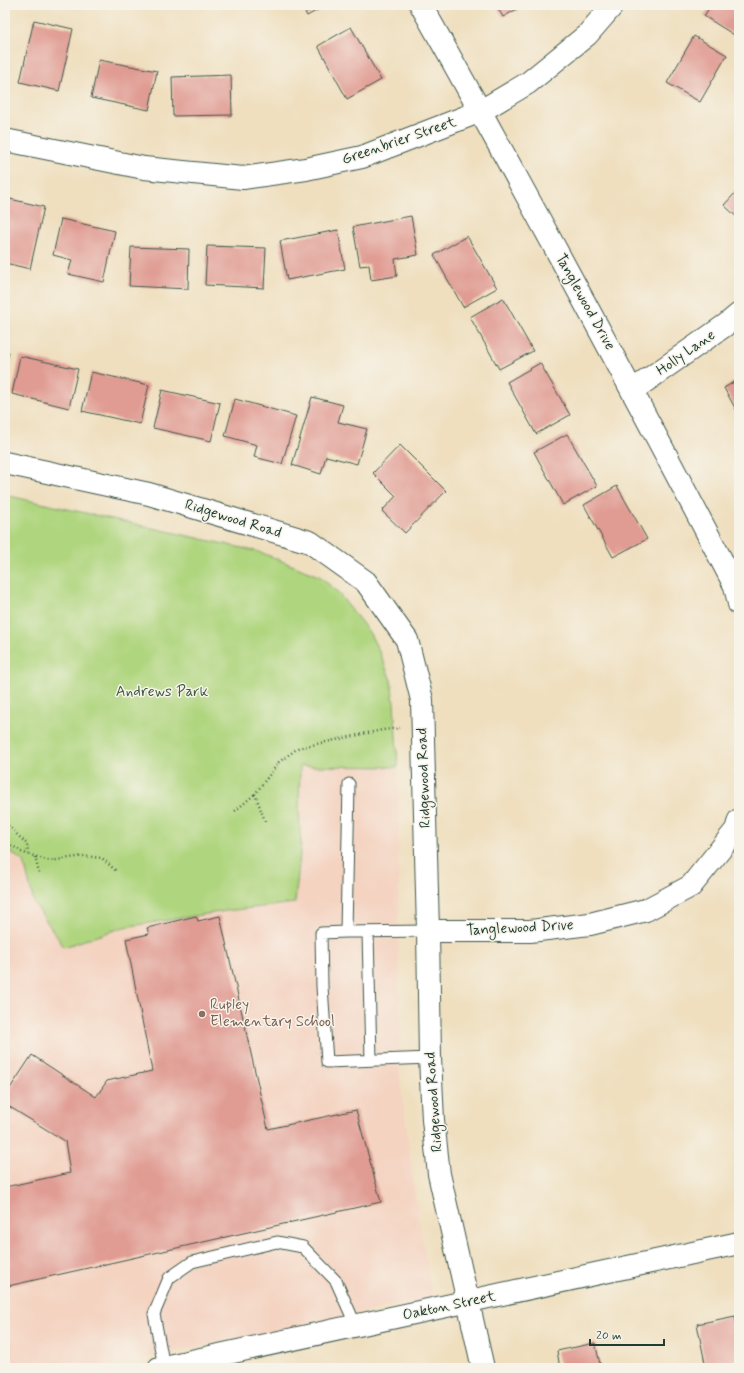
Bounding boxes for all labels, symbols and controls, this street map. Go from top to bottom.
street label: Greenbrier Street [339,112,459,170]
street label: Tanglewood Drive [549,250,620,354]
street label: Holly Lane [652,325,720,381]
street label: Ridgewood Road [182,495,284,544]
park label: Andrews Park [116,682,209,702]
street label: Ridgewood Road [412,727,437,828]
street label: Tanglewood Drive [466,915,574,942]
place label: Rupley Elementary School [210,995,335,1032]
marker: Rupley Elementary School [197,1009,207,1019]
street label: Ridgewood Road [421,1051,448,1153]
street label: Oakton Street [401,1286,497,1326]
scale bar [590,1321,664,1347]
text: 20 m [596,1328,622,1344]

